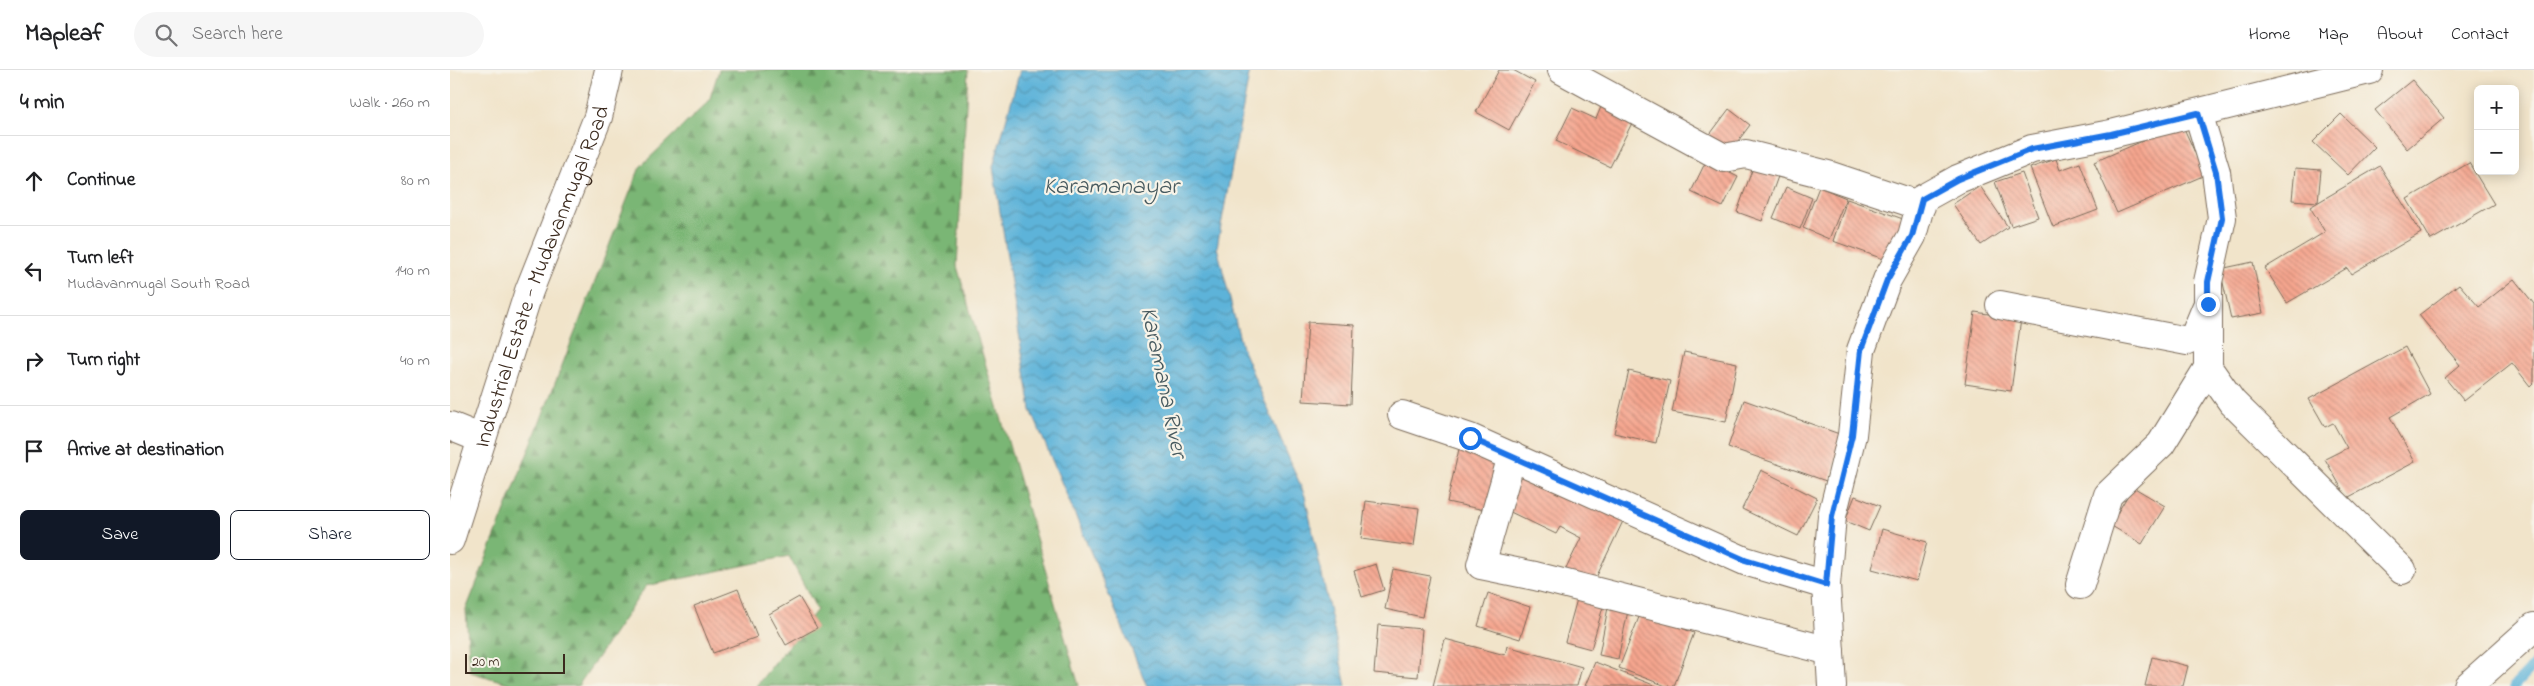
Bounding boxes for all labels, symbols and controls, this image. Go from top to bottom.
search box [134,12,484,57]
text: Mapleaf [25,17,104,52]
icon: search [152,21,180,49]
text: Search here [192,21,283,48]
text: Home [2249,22,2290,48]
text: Map [2318,22,2349,48]
text: About [2377,22,2423,48]
text: Contact [2451,22,2509,48]
map controls [2474,85,2519,175]
button: + [2474,85,2519,130]
text: 4 min [20,88,64,118]
text: Walk · 260 m [350,91,430,115]
street label: Industrial Estate - Mudavanmugal Road [467,103,619,452]
button: − [2474,130,2519,175]
icon: ahead [20,167,48,195]
text: Continue [67,167,135,194]
text: 80 m [401,169,430,193]
water label: Karamanayar [1043,170,1181,205]
text: Turn left [67,245,134,272]
icon: left [20,257,48,285]
text: 140 m [395,259,430,283]
text: Mudavanmugal South Road [67,272,250,296]
route end [2197,293,2220,316]
water label: Karamana River [1130,304,1196,464]
icon: right [20,347,48,375]
text: Turn right [67,347,140,374]
text: 40 m [400,349,430,373]
route start [1459,427,1482,450]
icon: arrive [20,437,48,465]
text: Arrive at destination [67,437,224,464]
button: Save [20,510,220,560]
button: Share [230,510,430,560]
scale bar [465,651,565,674]
text: 20 m [472,652,499,673]

